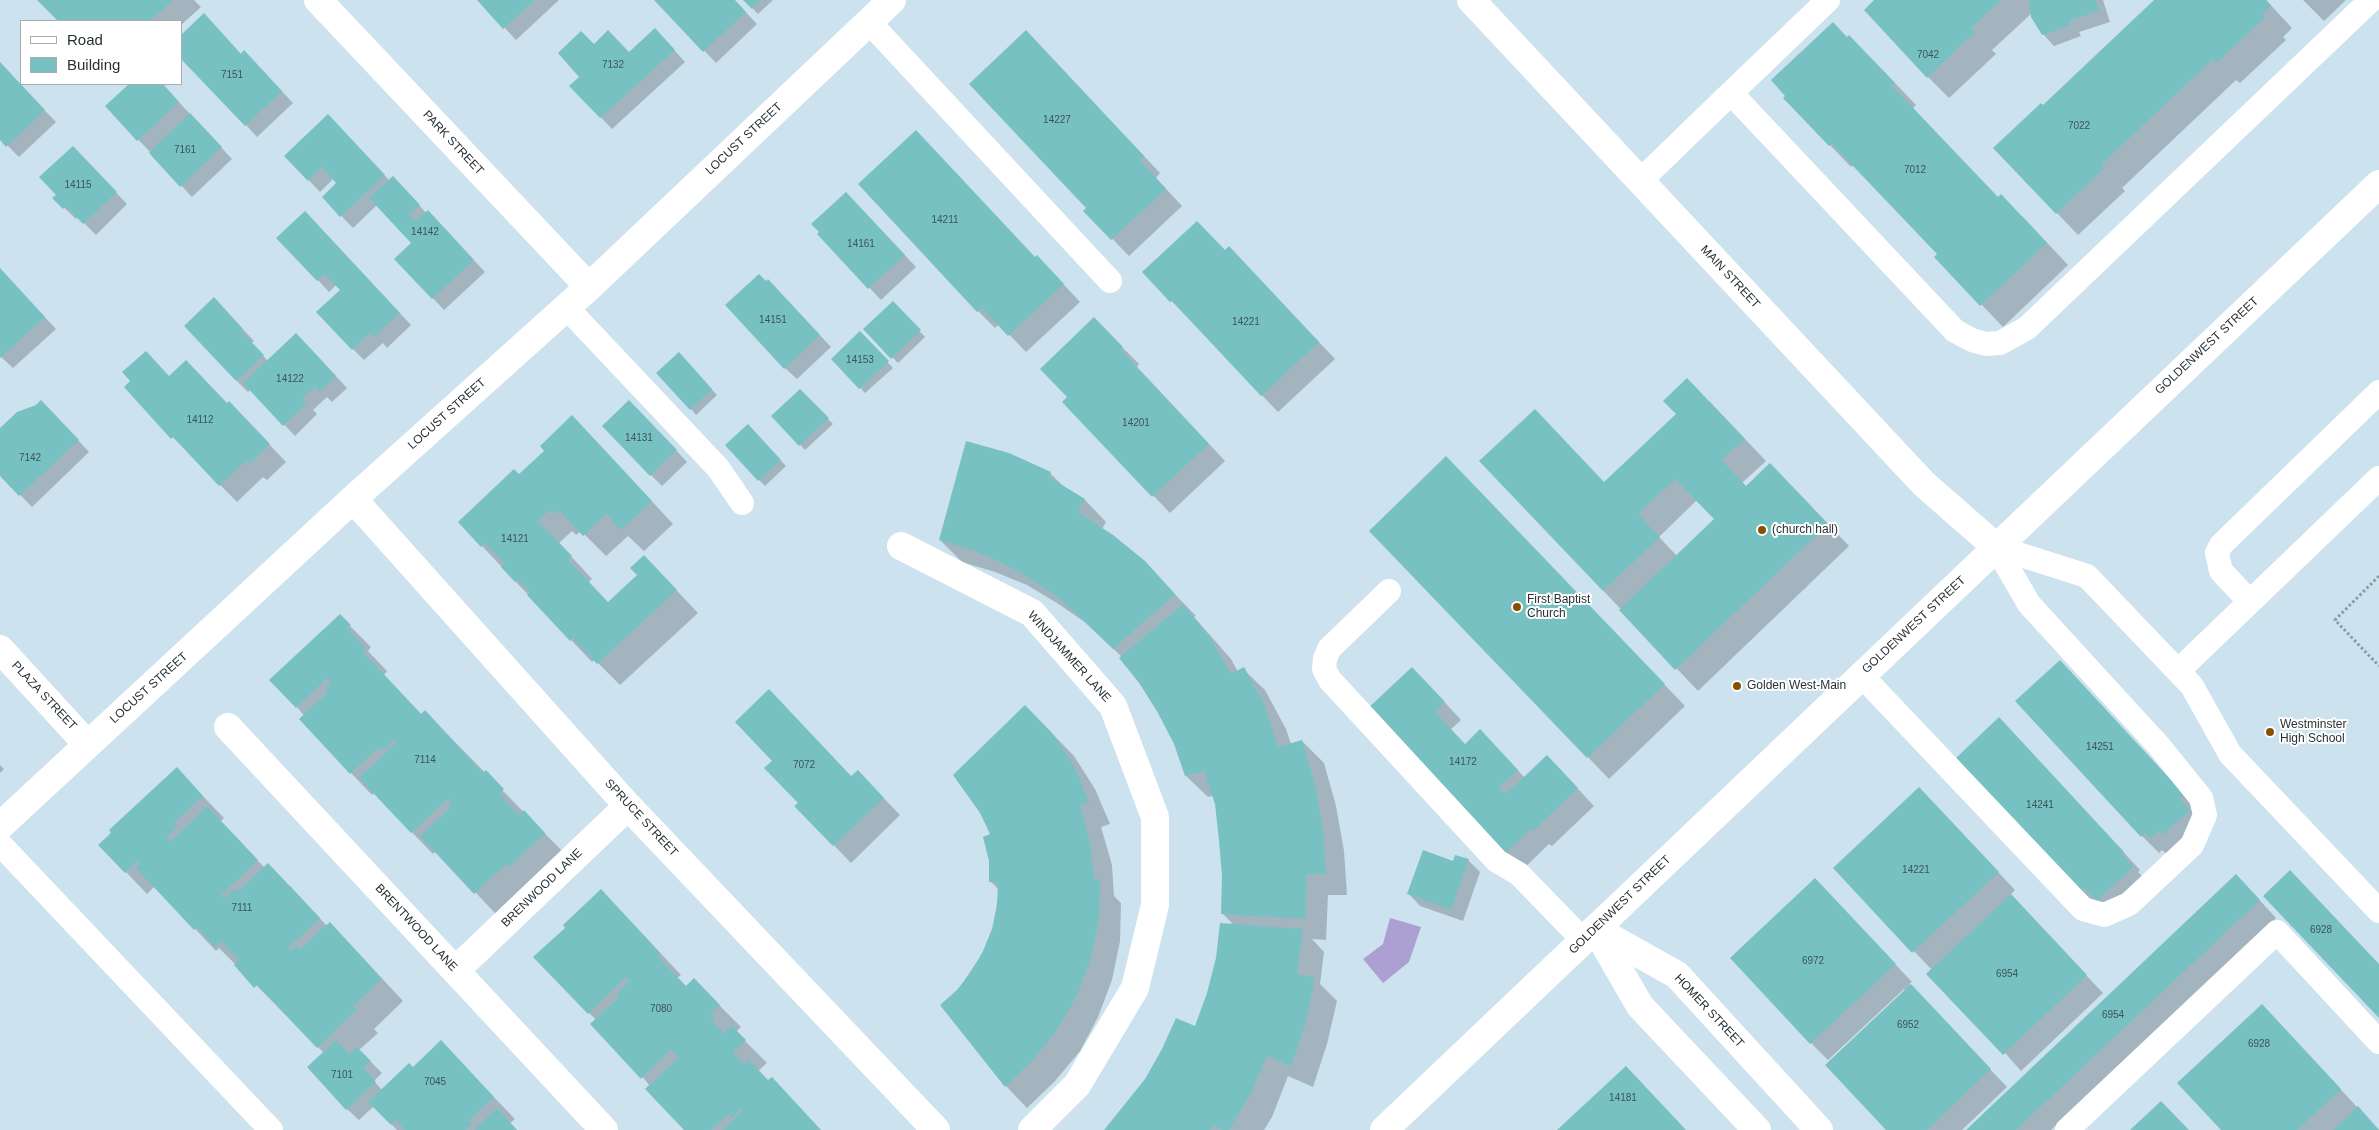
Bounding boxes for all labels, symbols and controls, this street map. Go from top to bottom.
legend [20,20,182,85]
text: Road [67,31,103,48]
house number: 7042 [1917,49,1939,61]
text: Building [67,56,120,73]
house number: 7132 [602,59,624,71]
house number: 7151 [221,69,243,81]
street label: LOCUST STREET [703,100,785,178]
street label: PARK STREET [420,108,486,178]
house number: 14227 [1043,114,1071,126]
house number: 7022 [2068,120,2090,132]
house number: 7161 [174,144,196,156]
house number: 7012 [1904,164,1926,176]
house number: 14115 [64,179,92,191]
house number: 14211 [931,214,959,226]
house number: 14142 [411,226,439,238]
house number: 14161 [847,238,875,250]
street label: MAIN STREET [1697,243,1763,311]
street label: GOLDENWEST STREET [2152,294,2262,398]
house number: 14151 [759,314,787,326]
house number: 14221 [1232,316,1260,328]
house number: 14153 [846,354,874,366]
house number: 14122 [276,373,304,385]
street label: LOCUST STREET [405,375,489,453]
house number: 14112 [186,414,214,426]
house number: 14201 [1122,417,1150,429]
house number: 14131 [625,432,653,444]
house number: 7142 [19,452,41,464]
place label: (church hall) [1772,523,1838,537]
marker: (church hall) [1756,524,1768,536]
house number: 14121 [501,533,529,545]
street label: GOLDENWEST STREET [1859,573,1969,677]
place label: First Baptist Church [1527,593,1590,621]
marker: First Baptist Church [1511,601,1523,613]
street label: WINDJAMMER LANE [1024,609,1114,705]
street label: LOCUST STREET [107,649,191,727]
street label: PLAZA STREET [8,659,80,733]
place label: Golden West-Main [1747,679,1846,693]
marker: Golden West-Main [1731,680,1743,692]
place label: Westminster High School [2280,718,2346,746]
marker: Westminster High School [2264,726,2276,738]
house number: 14251 [2086,741,2114,753]
house number: 7114 [414,754,436,766]
house number: 14172 [1449,756,1477,768]
house number: 7072 [793,759,815,771]
street label: SPRUCE STREET [601,776,681,860]
house number: 14241 [2026,799,2054,811]
street label: BRENWOOD LANE [499,846,585,930]
street label: GOLDENWEST STREET [1566,853,1674,957]
house number: 14221 [1902,864,1930,876]
street label: BRENTWOOD LANE [372,881,460,975]
house number: 7111 [232,902,252,914]
house number: 6928 [2310,924,2332,936]
house number: 6972 [1802,955,1824,967]
house number: 6954 [1996,968,2018,980]
street label: HOMER STREET [1671,971,1747,1051]
house number: 7080 [650,1003,672,1015]
house number: 6954 [2102,1009,2124,1021]
house number: 6952 [1897,1019,1919,1031]
house number: 6928 [2248,1038,2270,1050]
house number: 7101 [331,1069,353,1081]
house number: 7045 [424,1076,446,1088]
house number: 14181 [1609,1092,1637,1104]

